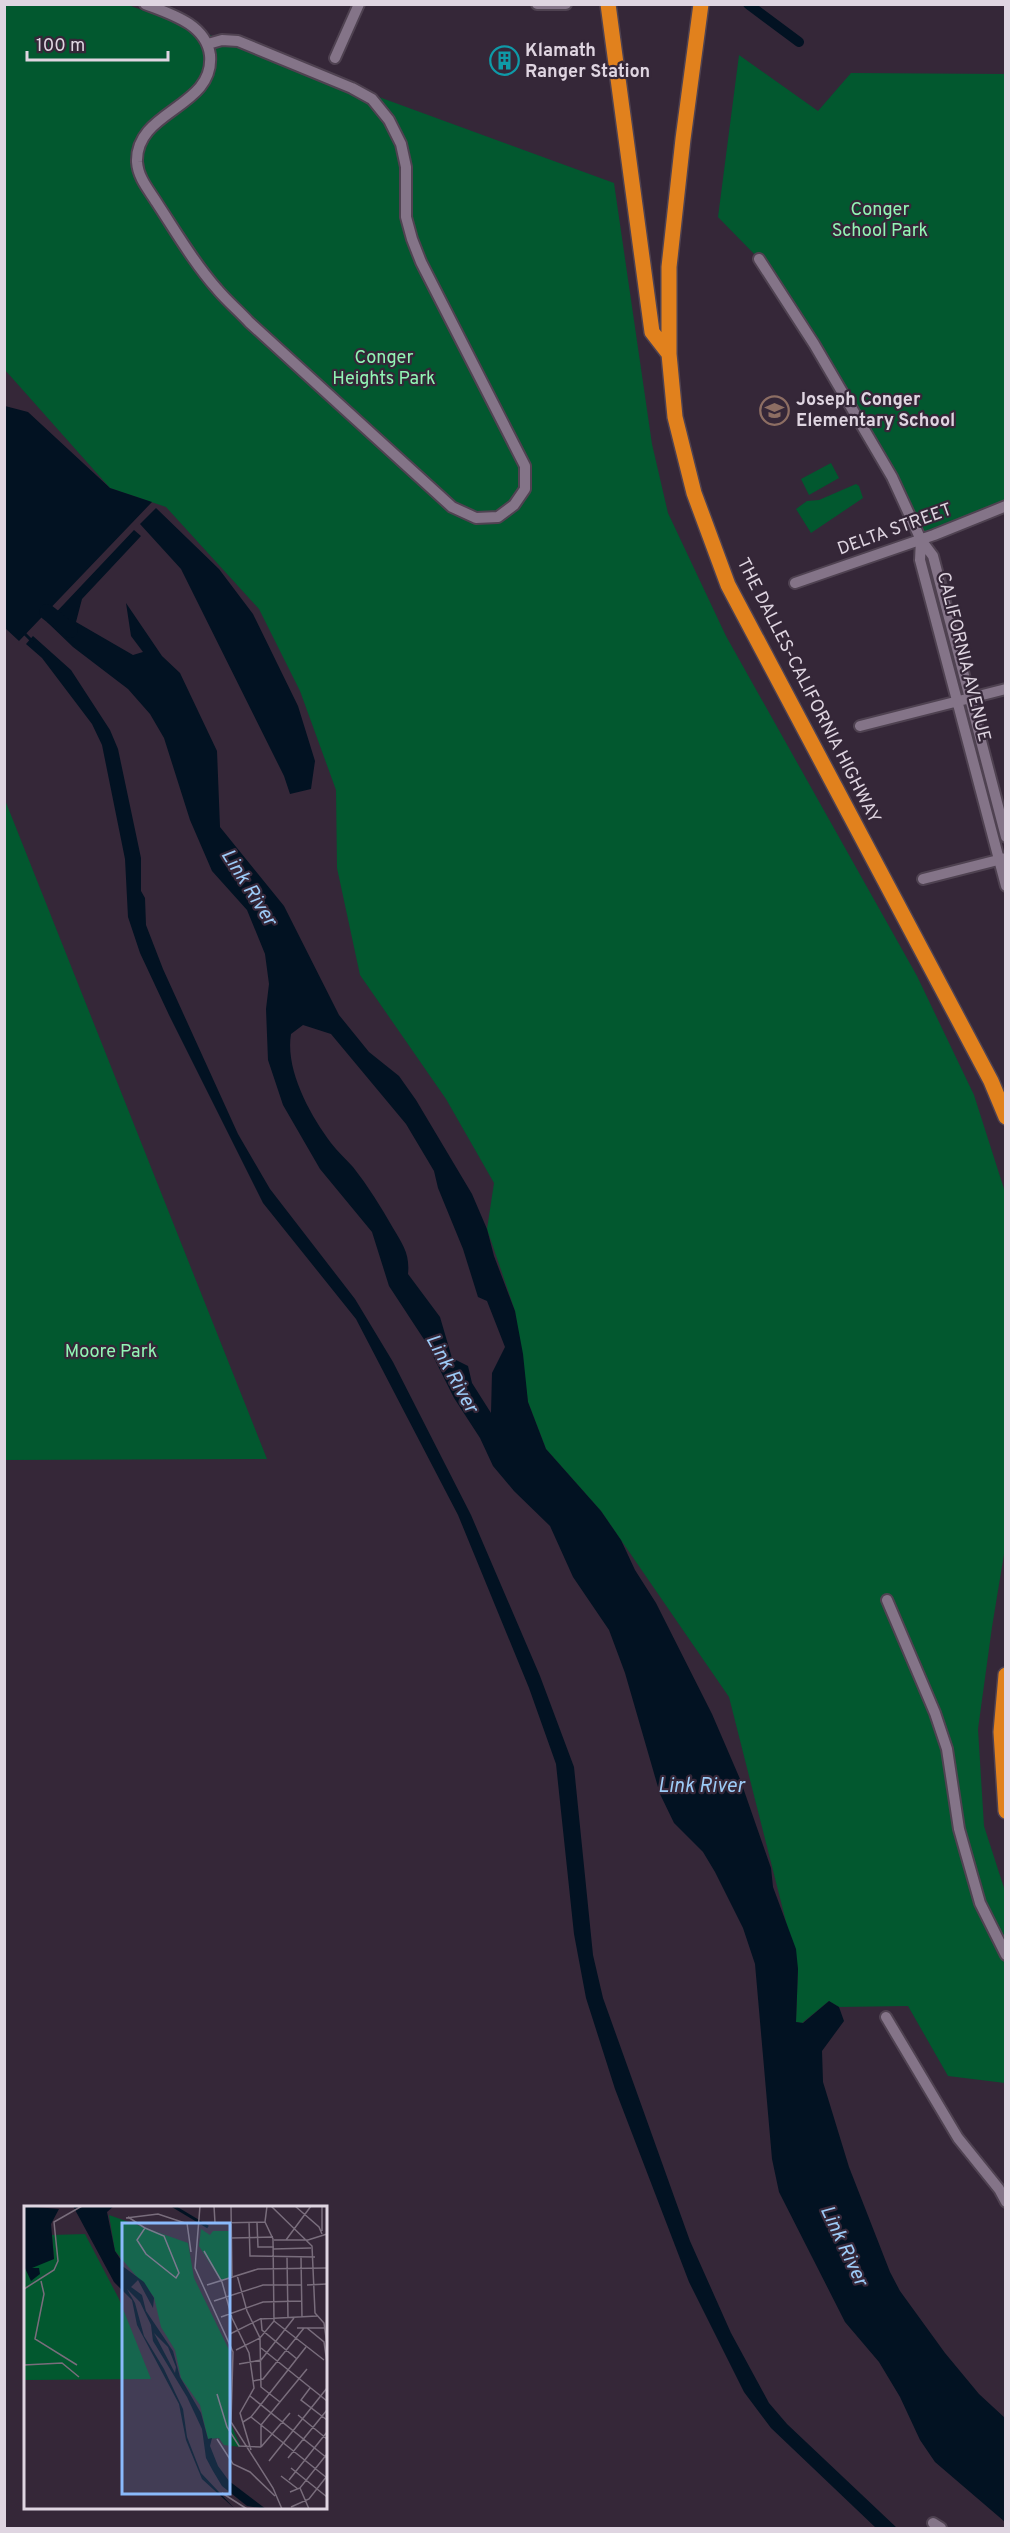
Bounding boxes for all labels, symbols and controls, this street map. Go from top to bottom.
scale bar [27,24,168,62]
text: 100 m [36,35,85,58]
place label: Klamath Ranger Station [525,40,650,84]
building icon: Klamath Ranger Station [488,45,520,77]
park label: Conger School Park [832,199,928,243]
park label: Conger Heights Park [332,347,436,391]
place label: Joseph Conger Elementary School [796,389,955,433]
school or university icon: Joseph Conger Elementary School [759,394,791,426]
street label: DELTA STREET [834,499,956,561]
street label: THE DALLES-CALIFORNIA HIGHWAY [731,554,885,828]
street label: CALIFORNIA AVENUE [931,570,995,744]
water label: Link River [214,844,283,933]
water label: Link River [419,1330,484,1419]
park label: Moore Park [65,1341,157,1364]
water label: Link River [658,1774,746,1800]
water label: Link River [813,2201,874,2292]
inset map [24,2206,327,2509]

